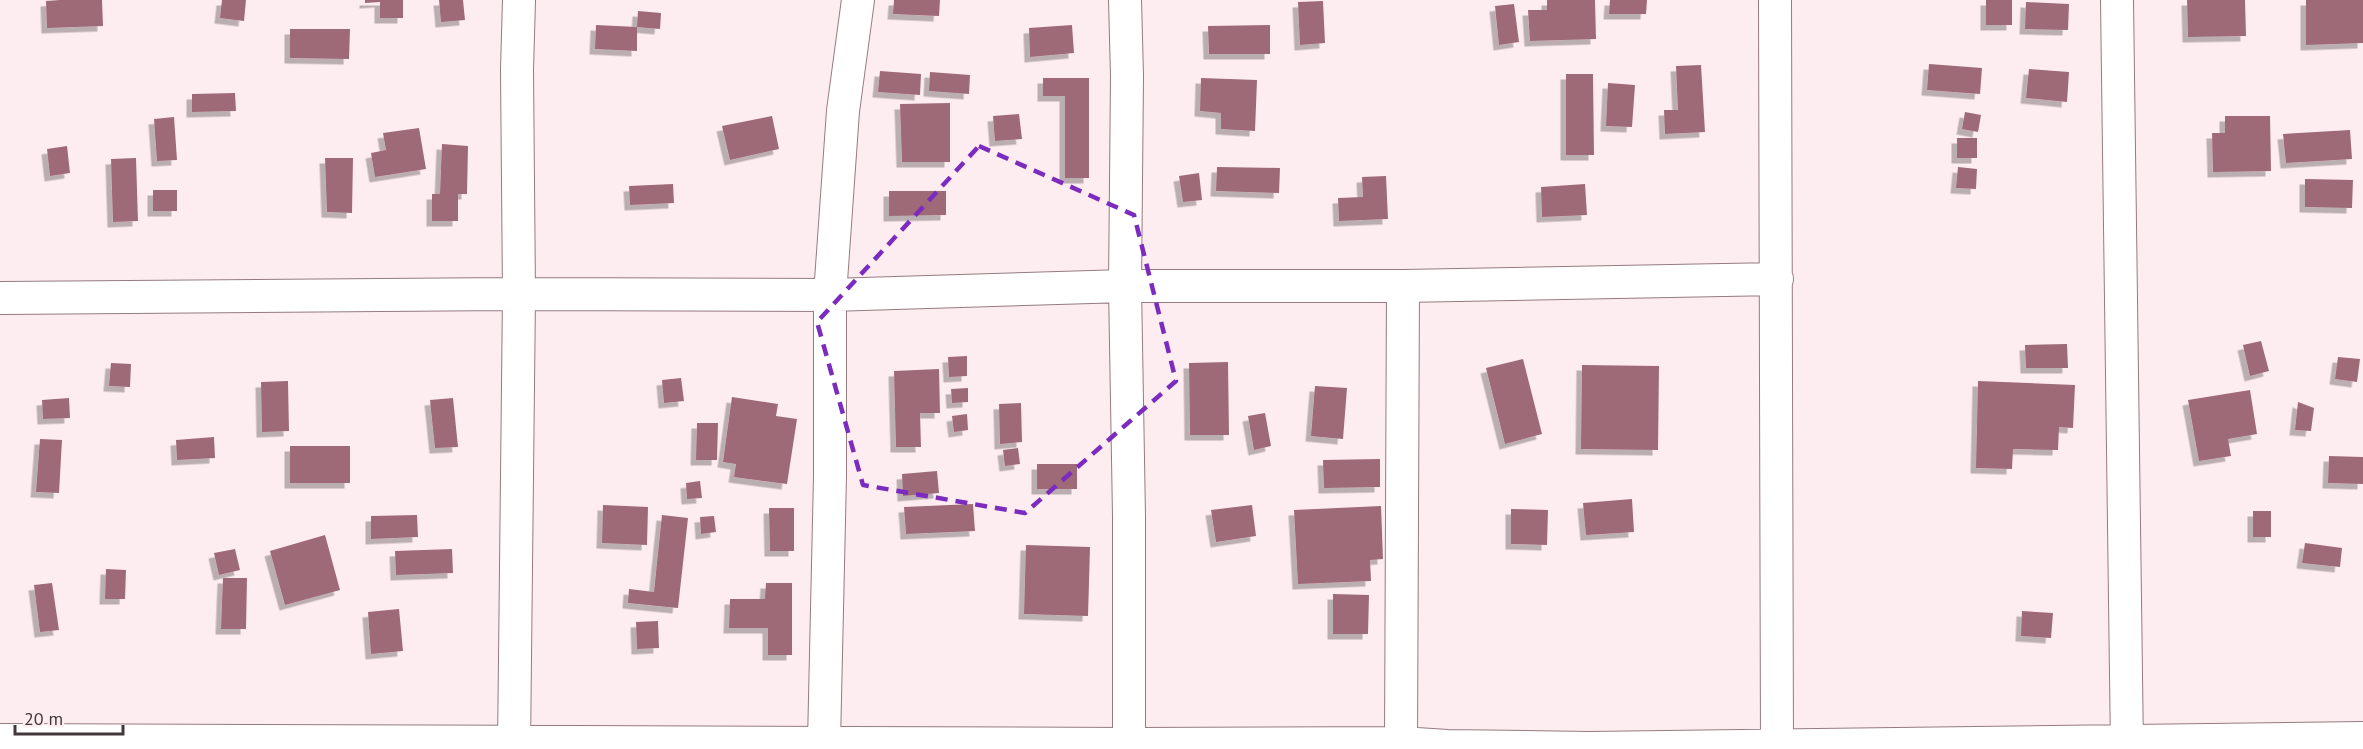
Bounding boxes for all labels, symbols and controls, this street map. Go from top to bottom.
scale bar [15,698,123,736]
text: 20 m [24,707,63,730]

